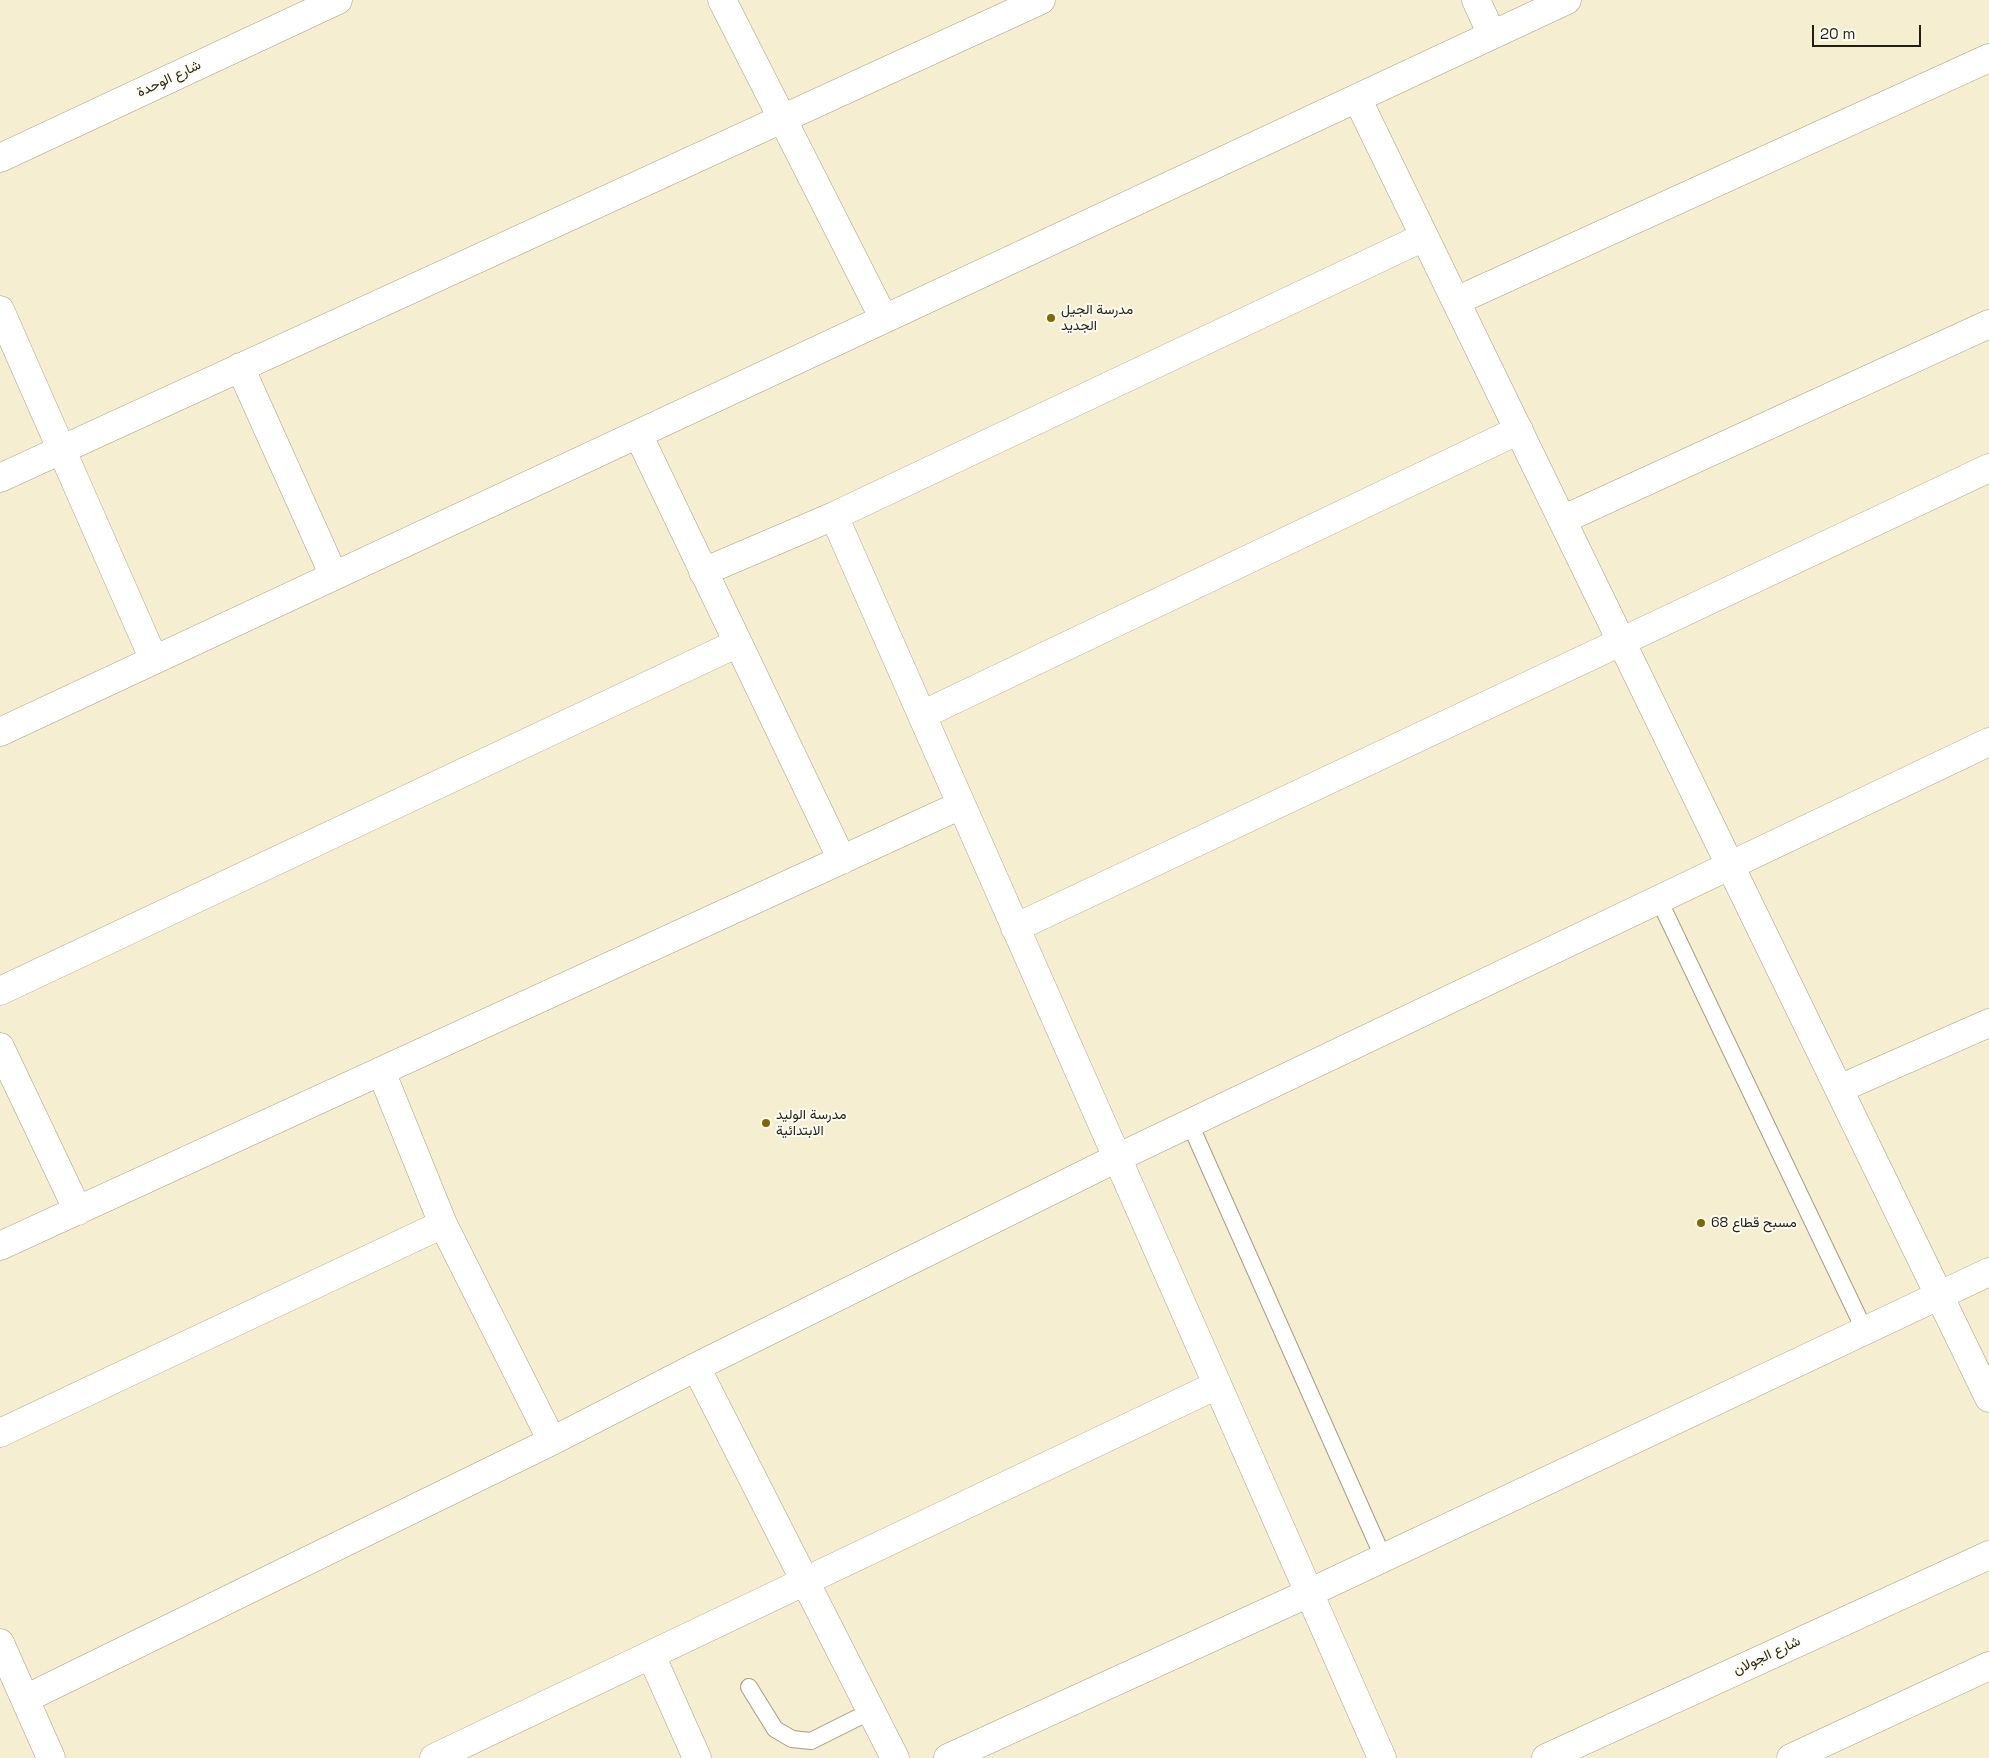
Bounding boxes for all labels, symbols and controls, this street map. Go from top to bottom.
scale bar [1814,15,1923,47]
text: 20 m [1820,24,1855,43]
street label: شارع الوحدة [134,57,204,101]
place label: مدرسة الجيل الجديد [1061,302,1133,334]
marker: مدرسة الجيل الجديد [1045,312,1057,324]
place label: مدرسة الوليد الابتدائية [776,1107,847,1140]
marker: مدرسة الوليد الابتدائية [760,1117,772,1129]
place label: مسبح قطاع 68 [1711,1215,1797,1231]
marker: مسبح قطاع 68 [1695,1217,1707,1229]
street label: شارع الجولان [1731,1633,1803,1679]

